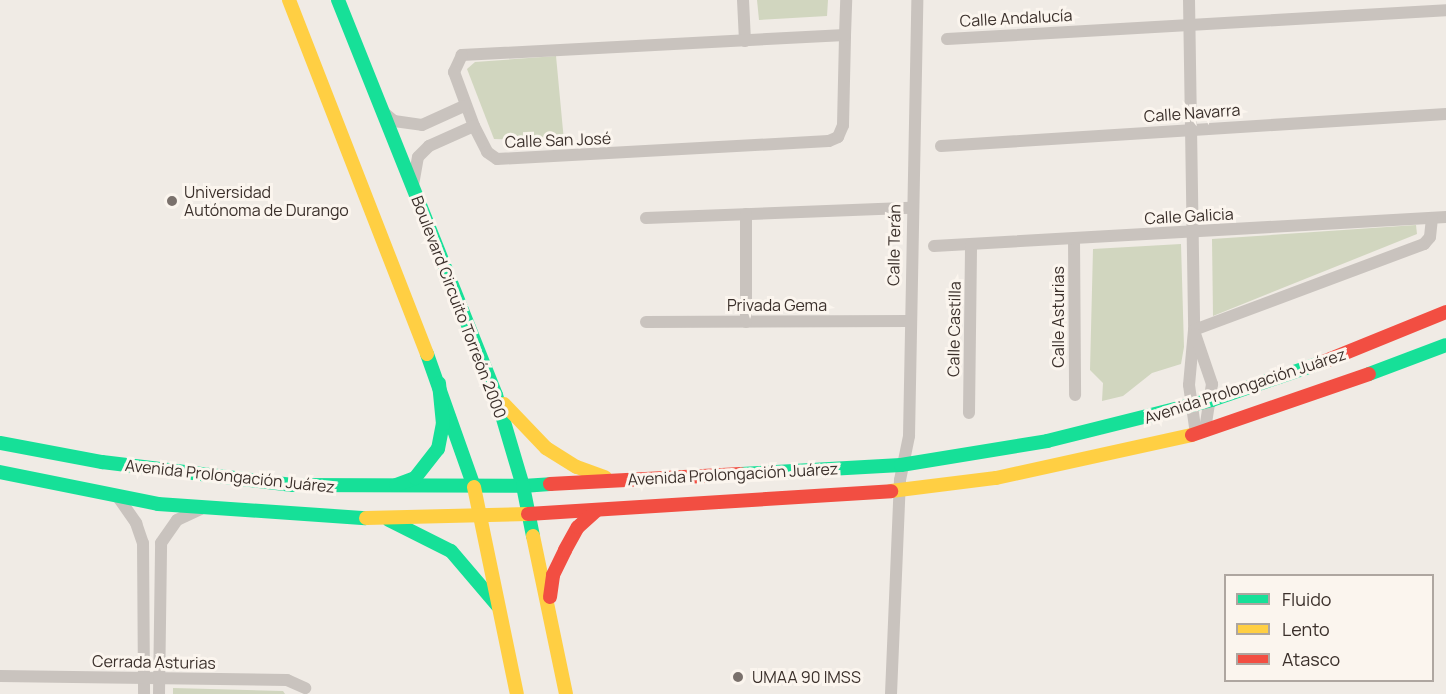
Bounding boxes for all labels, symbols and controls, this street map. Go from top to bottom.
street label: Calle Andalucía [959,5,1073,31]
street label: Calle Navarra [1143,100,1241,126]
street label: Calle San José [505,129,611,151]
place label: Universidad Autónoma de Durango [184,182,349,220]
street label: Boulevard Circuito Torreón 2000 [408,193,510,421]
marker: Universidad Autónoma de Durango [165,194,179,208]
street label: Calle Terán [884,204,904,286]
street label: Calle Galicia [1144,204,1234,228]
street label: Calle Asturias [1048,266,1068,368]
street label: Calle Castilla [944,281,964,377]
street label: Privada Gema [727,295,827,315]
street label: Avenida Prolongación Juárez [1142,344,1348,428]
street label: Avenida Prolongación Juárez [124,455,336,497]
street label: Avenida Prolongación Juárez [627,459,839,489]
legend [1224,574,1434,682]
text: Fluido [1282,587,1331,611]
text: Lento [1282,617,1330,641]
text: Atasco [1282,647,1340,671]
street label: Cerrada Asturias [92,651,216,673]
place label: UMAA 90 IMSS [752,667,861,687]
marker: UMAA 90 IMSS [729,668,747,686]

